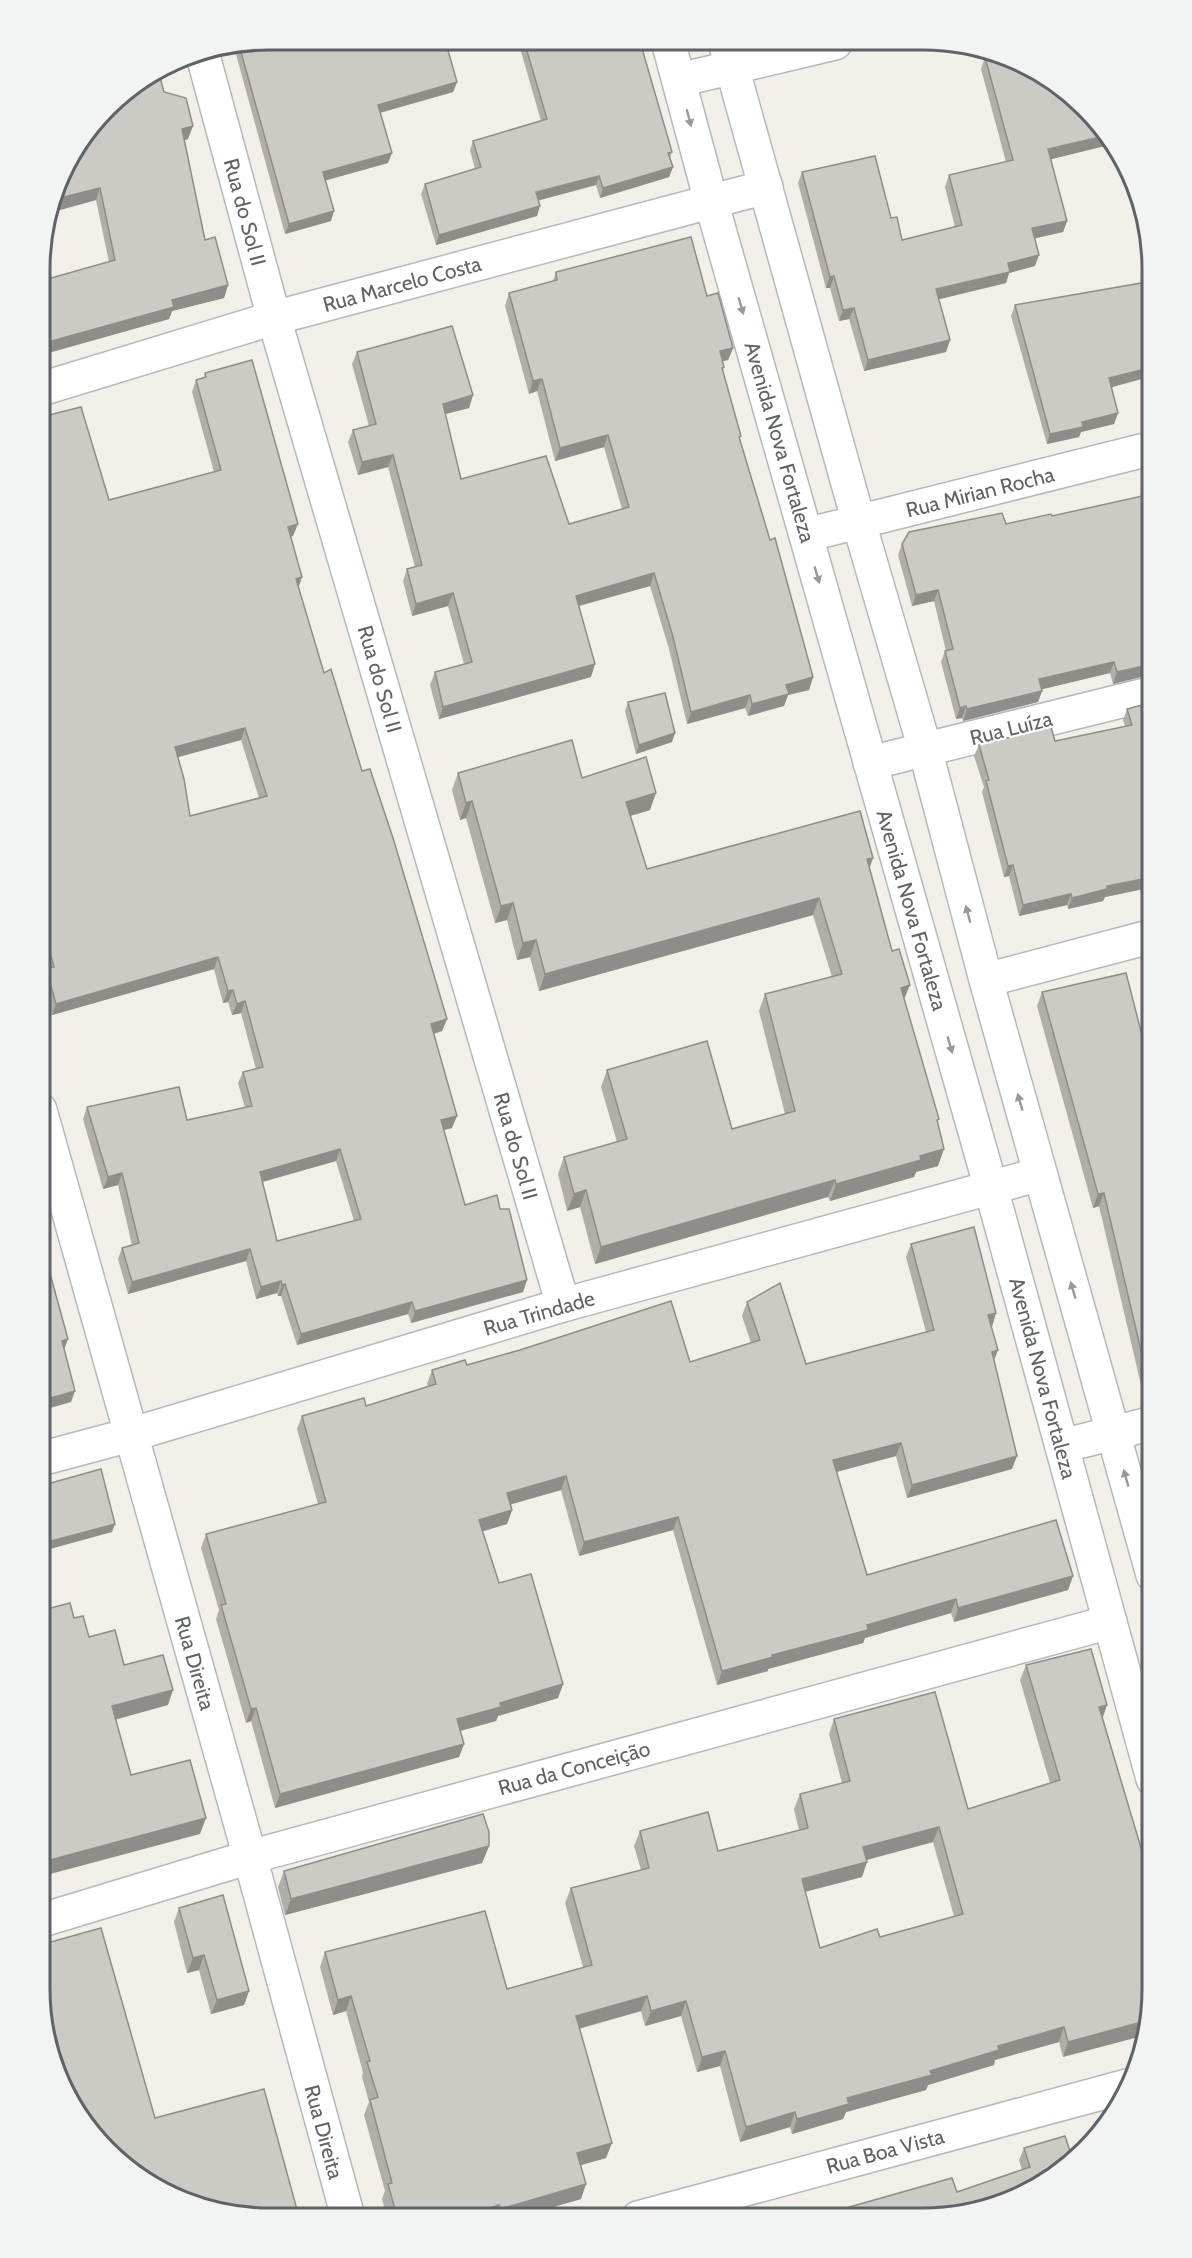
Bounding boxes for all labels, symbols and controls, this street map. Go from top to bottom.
one-way arrow [685,109,694,127]
street label: Rua do Sol II [219,155,271,269]
street label: Rua Marcelo Costa [320,251,484,317]
one-way arrow [737,297,746,315]
street label: Avenida Nova Fortaleza [739,339,821,545]
street label: Rua Mirian Rocha [903,461,1057,523]
one-way arrow [813,566,822,584]
street label: Rua do Sol II [353,623,407,735]
street label: Rua Luíza [967,706,1055,750]
street label: Avenida Nova Fortaleza [871,807,953,1013]
one-way arrow [963,905,973,924]
one-way arrow [946,1036,955,1054]
street label: Rua do Sol II [489,1090,543,1202]
one-way arrow [1015,1093,1024,1111]
street label: Avenida Nova Fortaleza [1004,1275,1082,1481]
one-way arrow [1068,1281,1077,1299]
street label: Rua Trindade [480,1285,598,1341]
one-way arrow [1121,1469,1130,1487]
street label: Rua Direita [170,1613,220,1713]
street label: Rua da Conceição [495,1736,653,1800]
street label: Rua Direita [299,2082,349,2182]
street label: Rua Boa Vista [823,2123,947,2179]

